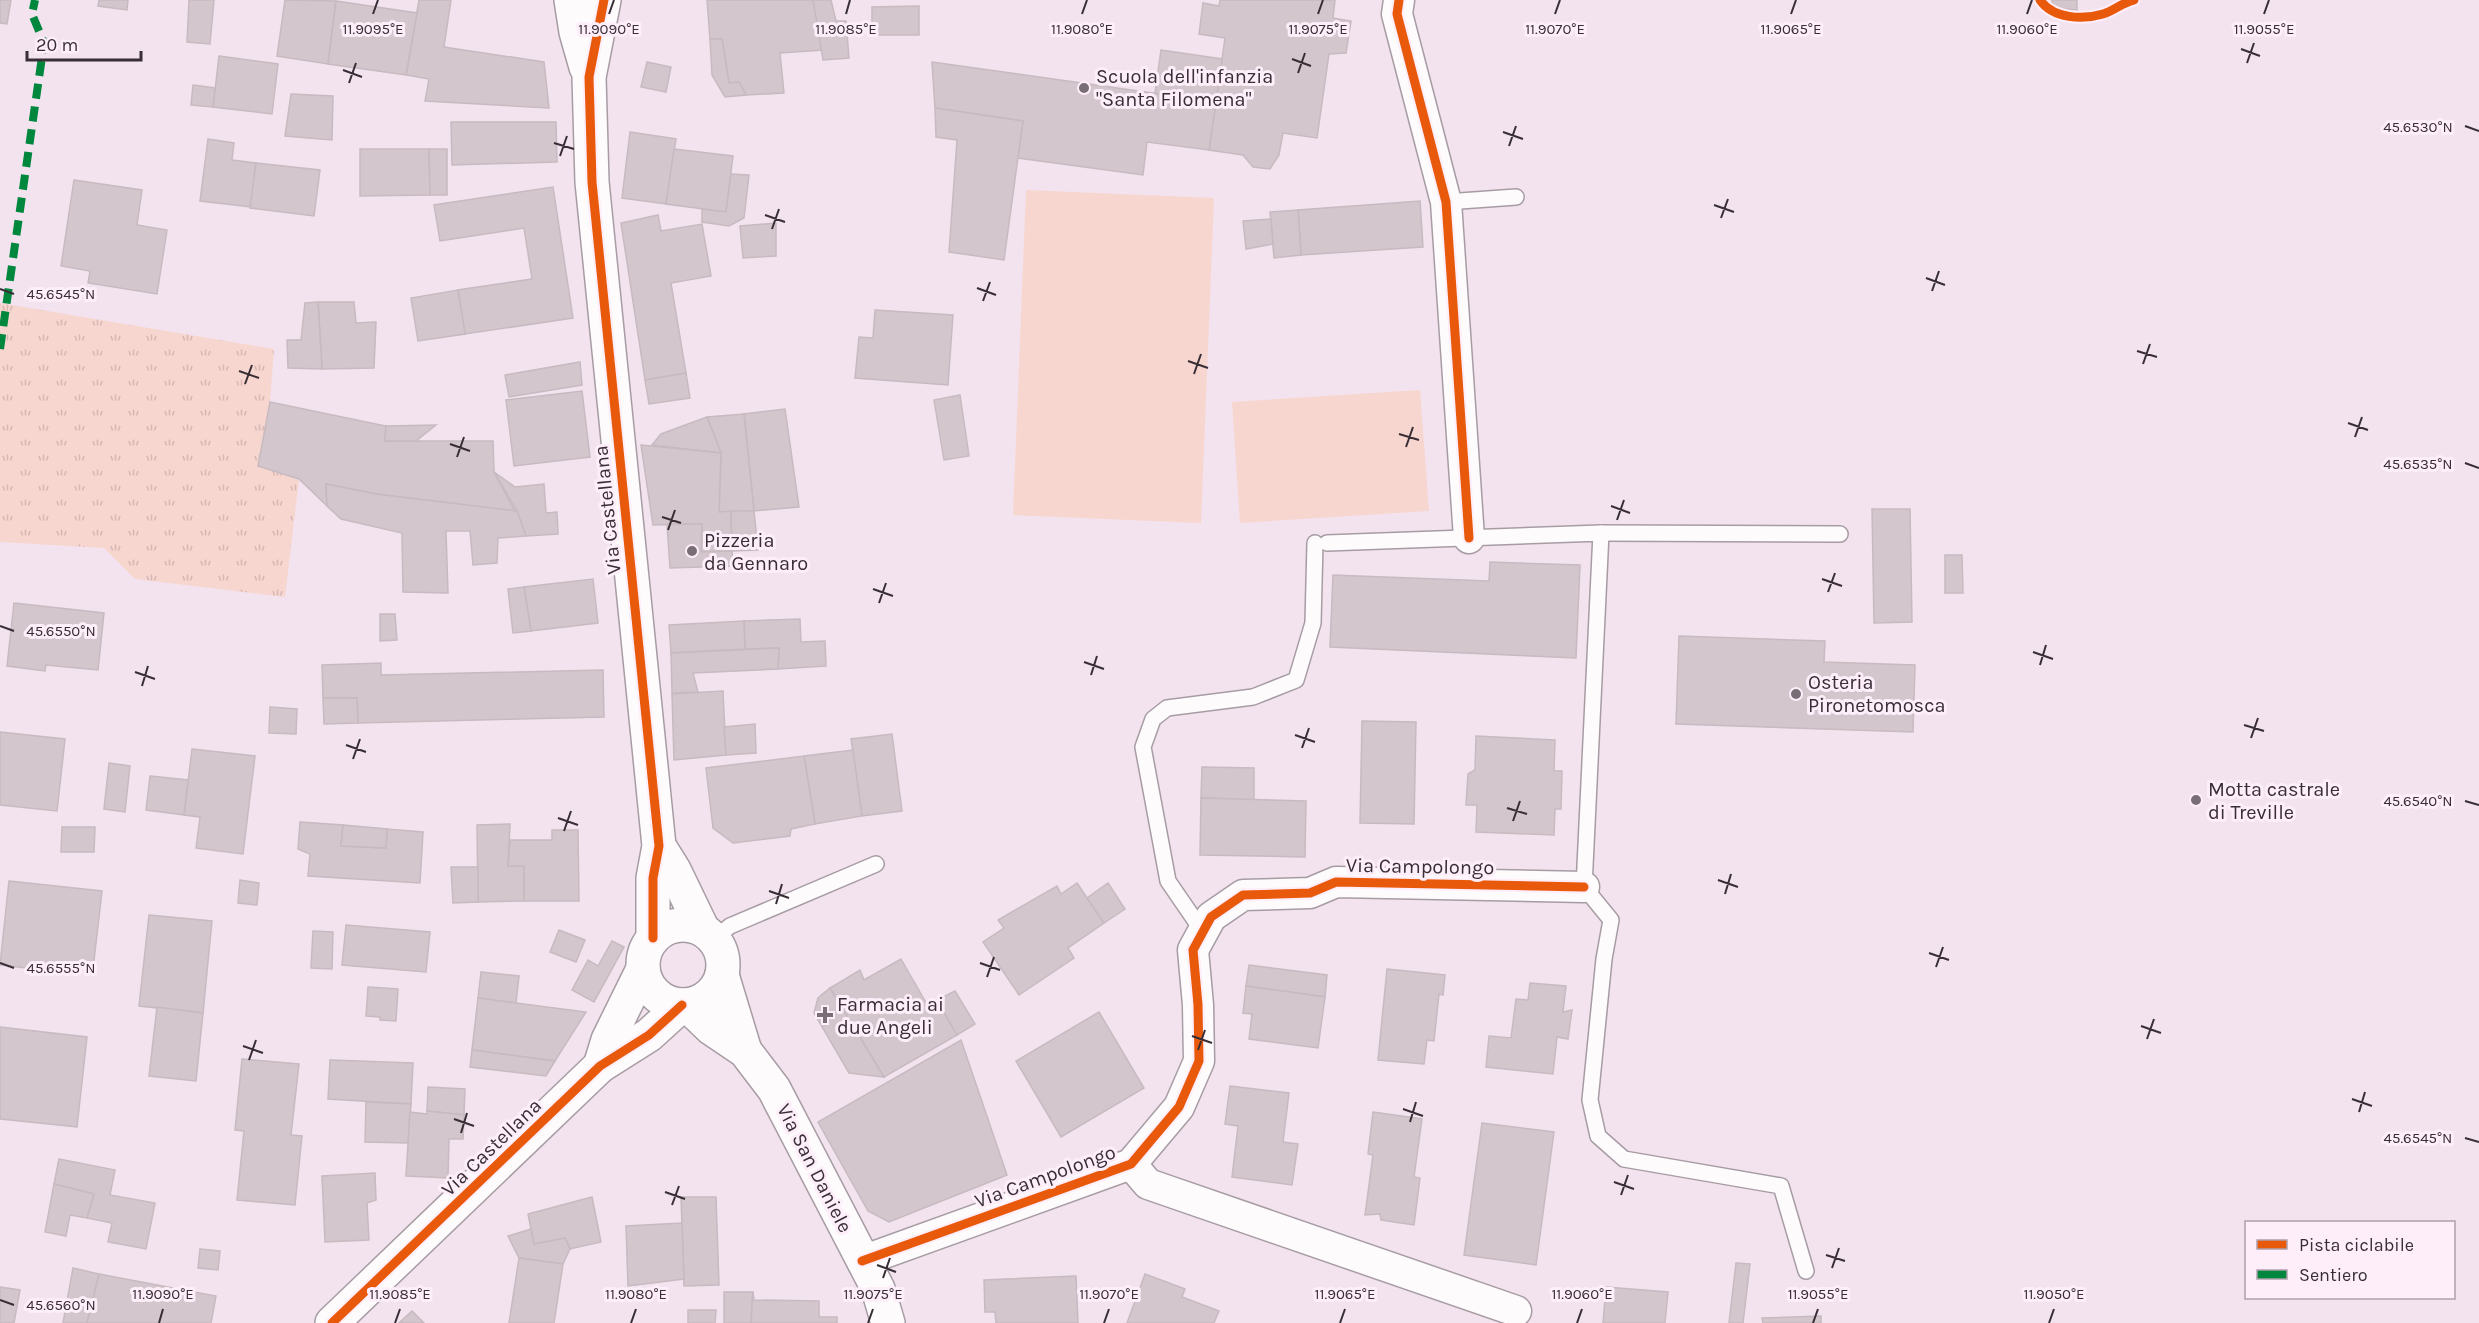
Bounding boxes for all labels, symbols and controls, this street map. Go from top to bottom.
text: 11.9095°E [343,20,403,38]
text: 11.9090°E [578,20,640,38]
text: 11.9085°E [815,20,877,38]
text: 11.9080°E [1051,20,1113,38]
text: 11.9075°E [1288,20,1348,38]
text: 11.9070°E [1525,20,1585,38]
text: 11.9065°E [1761,20,1821,38]
text: 11.9060°E [1996,20,2058,38]
text: 11.9055°E [2234,20,2294,38]
scale bar [27,24,141,62]
text: 20 m [36,34,78,56]
place label: Scuola dell'infanzia "Santa Filomena" [1096,65,1273,111]
marker: Scuola dell'infanzia "Santa Filomena" [1077,81,1091,95]
text: 45.6530°N [2383,118,2453,136]
text: 45.6545°N [27,285,95,303]
street label: Via Castellana [589,444,626,576]
text: 45.6535°N [2383,455,2453,473]
place label: Pizzeria da Gennaro [704,529,808,575]
marker: Pizzeria da Gennaro [685,544,699,558]
text: 45.6550°N [26,622,96,640]
place label: Osteria Pironetomosca [1808,671,1945,717]
marker: Osteria Pironetomosca [1789,687,1803,701]
place label: Motta castrale di Treville [2208,778,2340,824]
text: 45.6540°N [2383,792,2453,810]
marker: Motta castrale di Treville [2189,793,2203,807]
street label: Via Campolongo [1346,854,1494,879]
text: 45.6555°N [27,959,95,977]
place label: Farmacia ai due Angeli [837,993,944,1039]
marker: Farmacia ai due Angeli [818,1008,832,1022]
street label: Via Castellana [437,1094,546,1201]
street label: Via San Daniele [772,1100,857,1236]
text: 45.6545°N [2384,1129,2452,1147]
street label: Via Campolongo [972,1140,1119,1213]
legend [2245,1221,2455,1299]
text: Pista ciclabile [2299,1234,2414,1256]
text: Sentiero [2299,1264,2368,1286]
text: 11.9090°E [132,1285,194,1303]
text: 11.9085°E [369,1285,431,1303]
text: 11.9080°E [605,1285,667,1303]
text: 11.9075°E [843,1285,903,1303]
text: 11.9070°E [1079,1285,1139,1303]
text: 11.9065°E [1315,1285,1375,1303]
text: 11.9060°E [1551,1285,1613,1303]
text: 11.9055°E [1788,1285,1848,1303]
text: 11.9050°E [2023,1285,2085,1303]
text: 45.6560°N [26,1296,96,1314]

